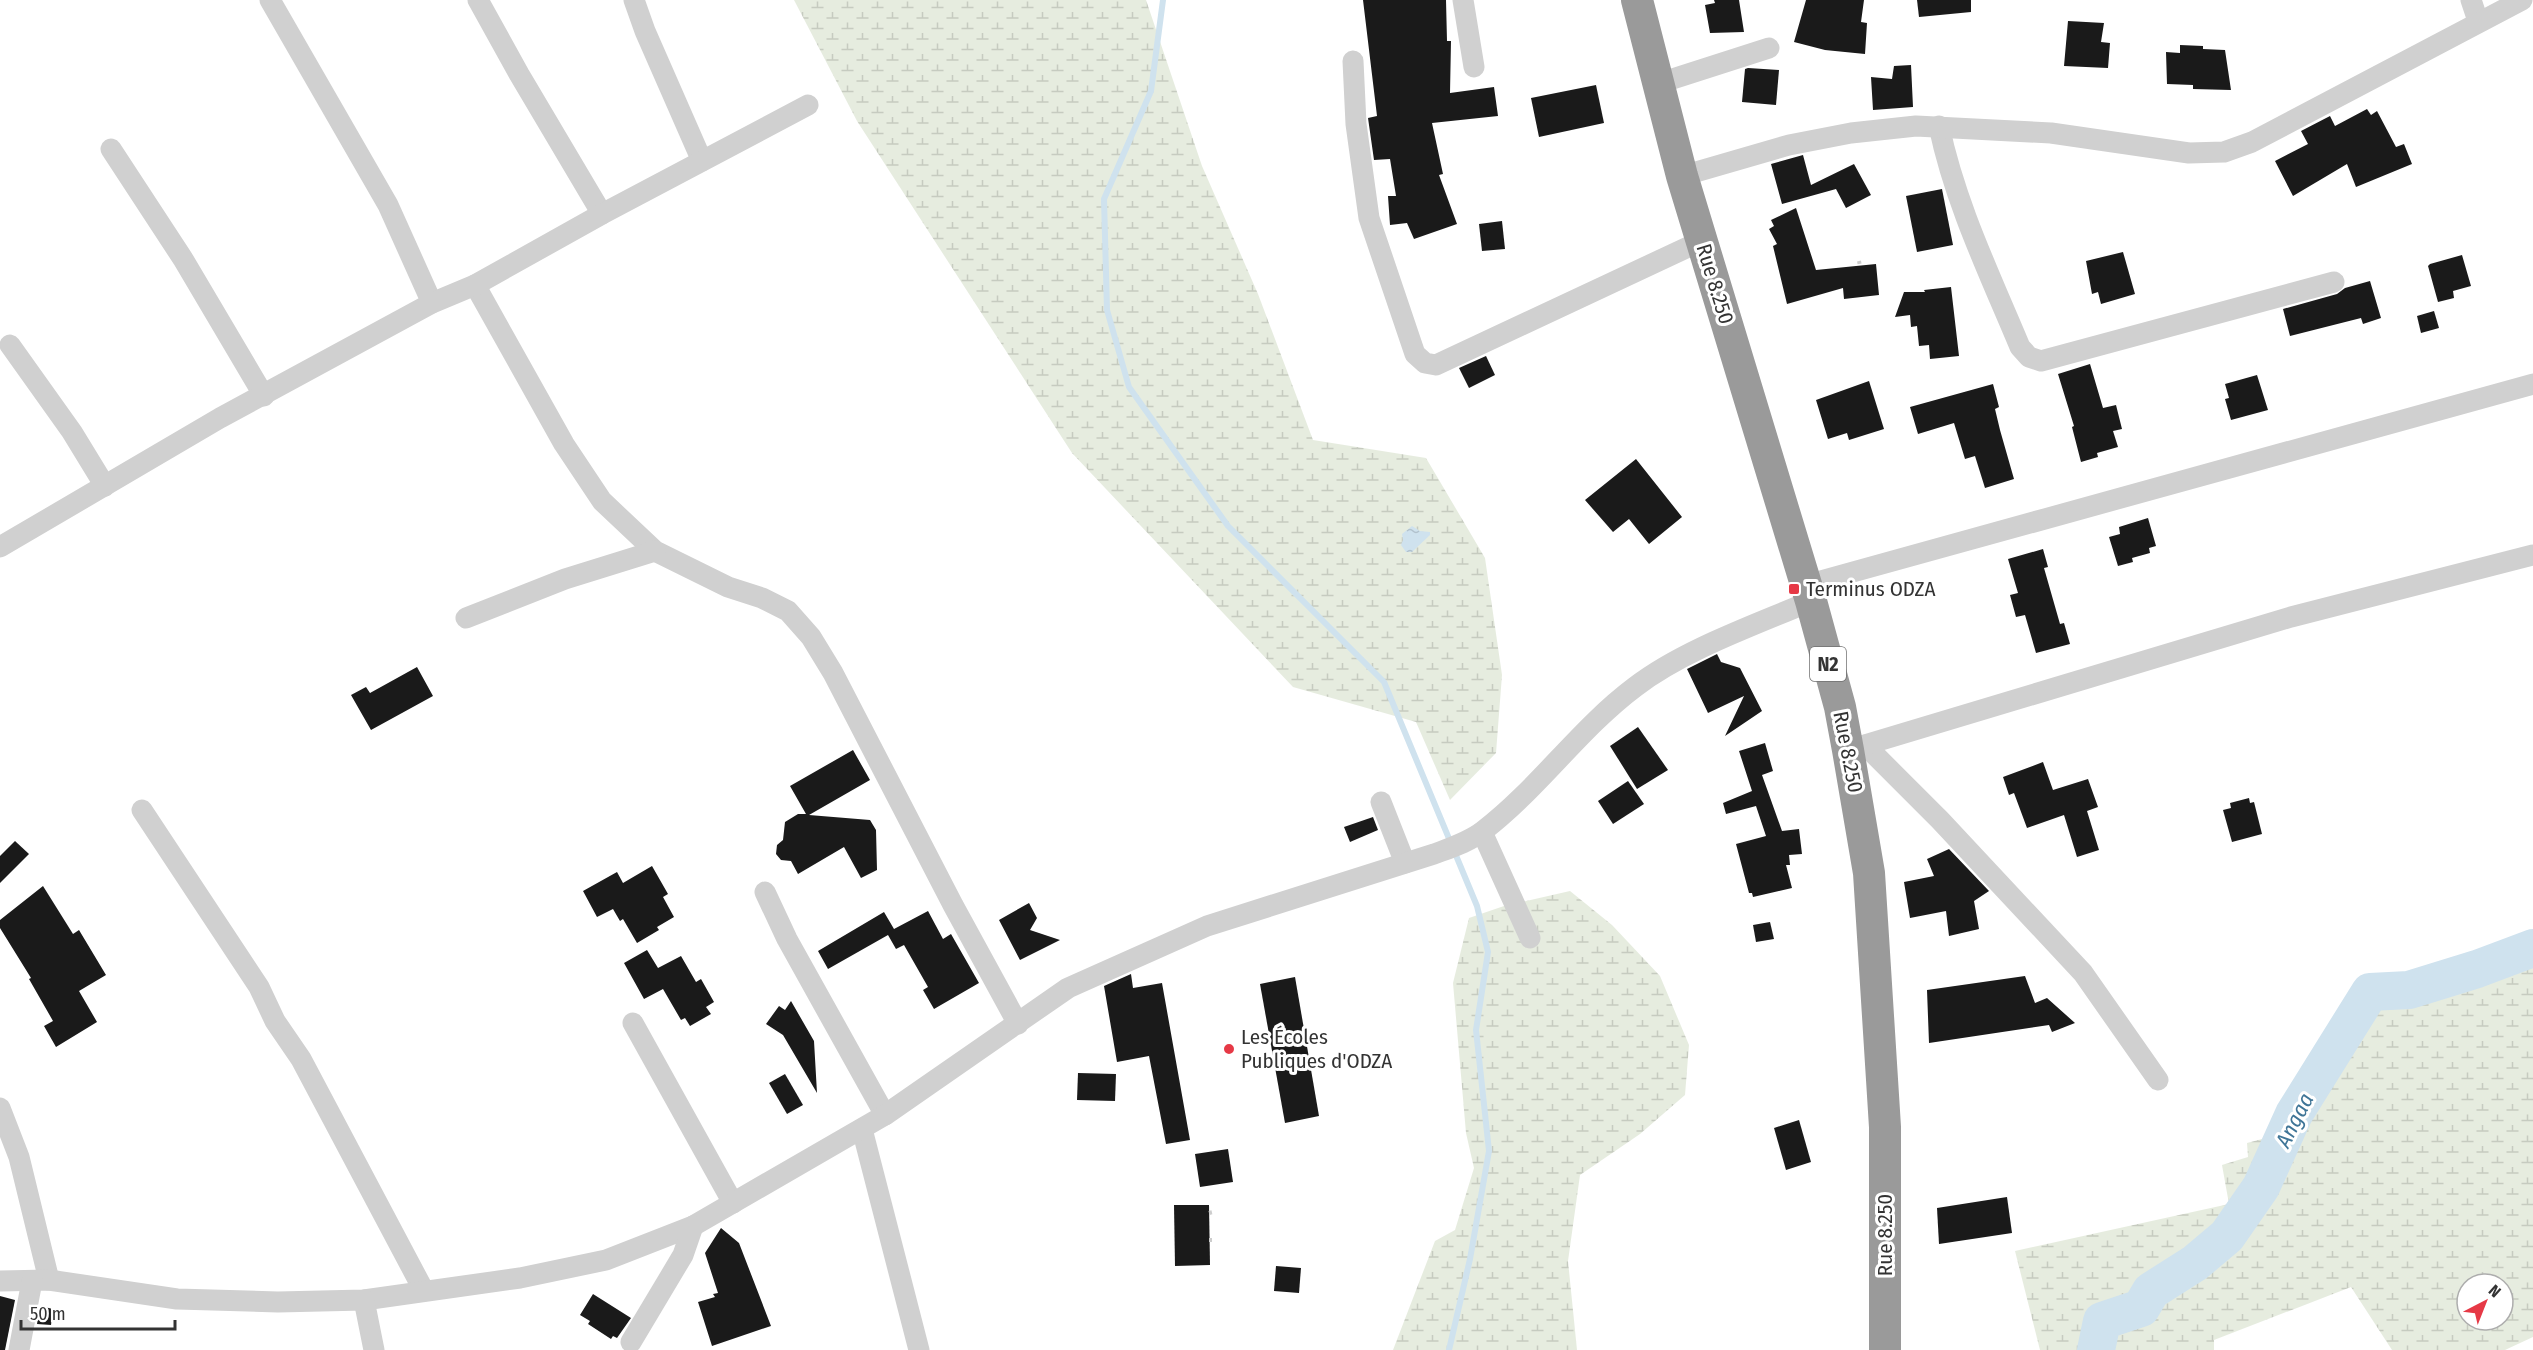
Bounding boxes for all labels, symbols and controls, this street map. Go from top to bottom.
street label: Rue 8.250 [1691,241,1739,327]
place label: Terminus ODZA [1806,576,1936,602]
marker: Terminus ODZA [1787,582,1801,596]
road number: N2 [1810,647,1846,681]
street label: Rue 8.250 [1827,709,1869,795]
place label: Les Écoles Publiques d'ODZA [1241,1024,1392,1074]
marker: Les Écoles Publiques d'ODZA [1222,1042,1236,1056]
water label: Angaa [2269,1089,2319,1153]
street label: Rue 8.250 [1872,1194,1898,1276]
north arrow [2455,1272,2515,1332]
text: N [2485,1281,2505,1301]
scale bar [21,1293,176,1331]
text: 50 m [30,1303,66,1325]

